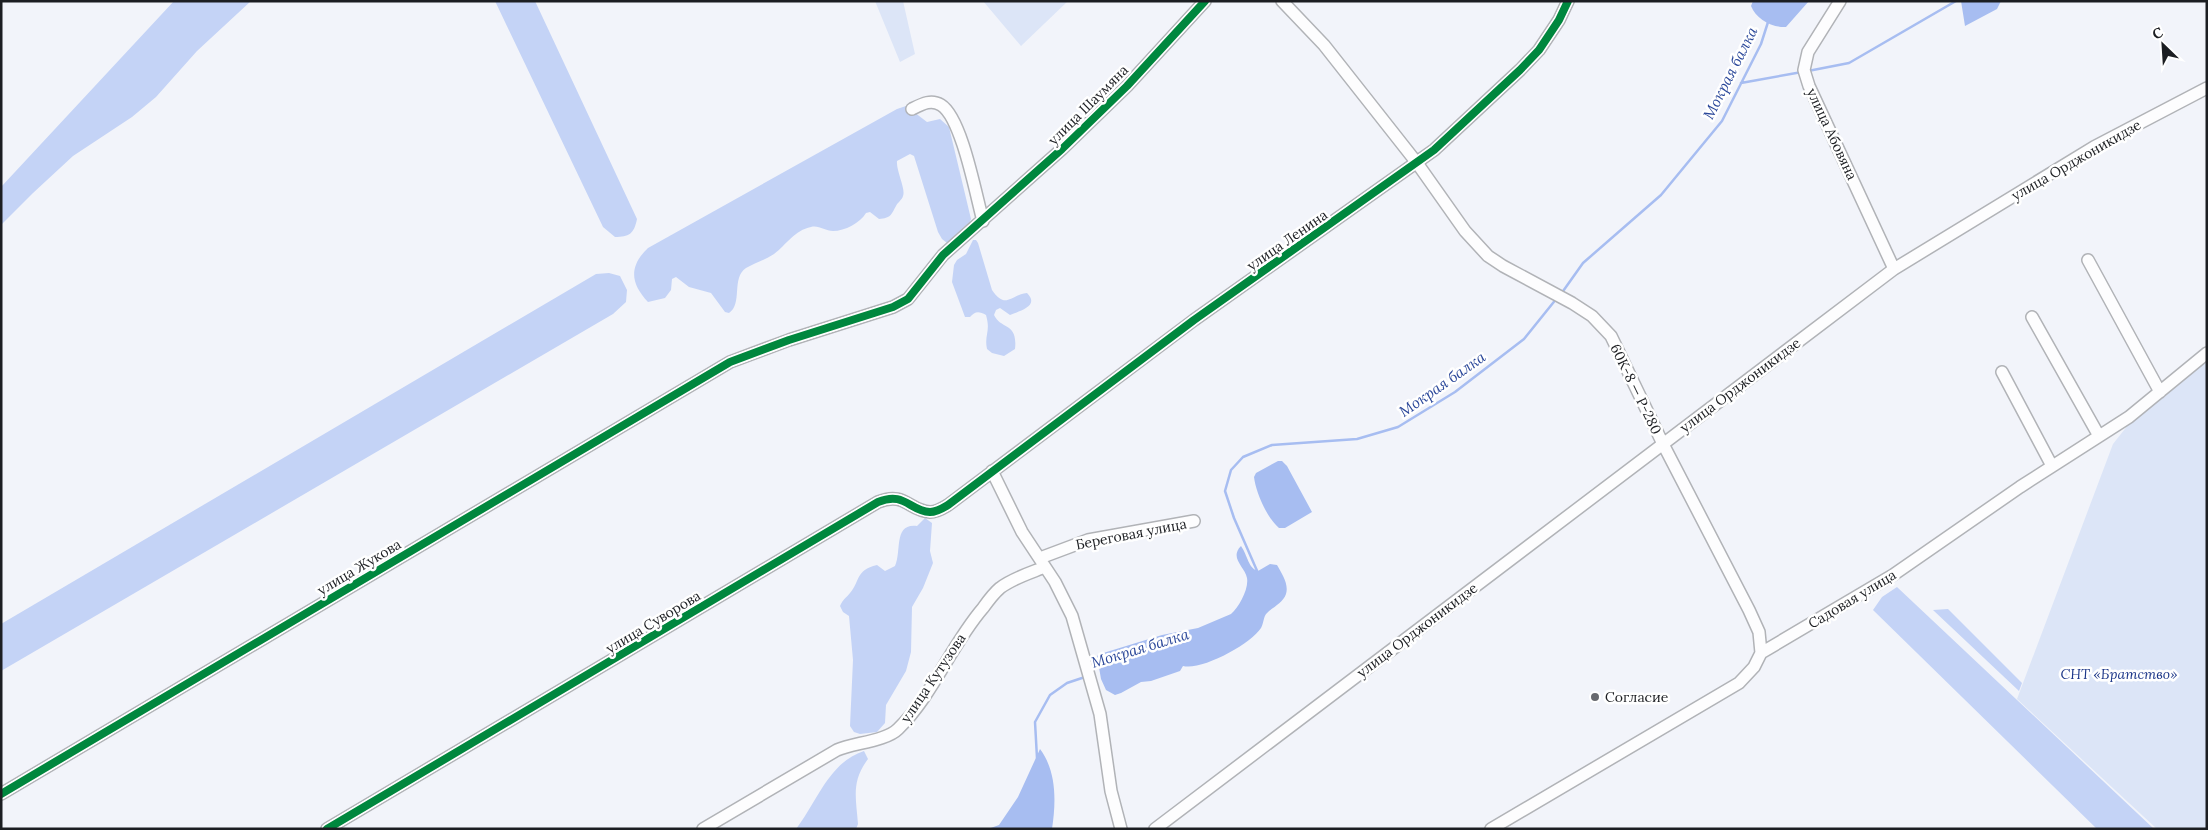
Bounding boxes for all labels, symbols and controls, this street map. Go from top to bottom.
north arrow [2138,20,2188,70]
water label: Мокрая балка [1699,23,1762,122]
text: С [2149,23,2166,43]
street label: улица Шаумяна [1044,61,1132,149]
street label: улица Абовяна [1803,85,1861,183]
street label: улица Орджоникидзе [2008,115,2144,204]
street label: улица Ленина [1243,206,1331,274]
street label: улица Орджоникидзе [1676,333,1804,436]
street label: 60К-8 — Р-280 [1606,341,1666,437]
water label: Мокрая балка [1395,347,1489,421]
street label: Береговая улица [1074,514,1188,554]
street label: улица Жукова [314,535,404,599]
street label: Садовая улица [1805,566,1899,632]
street label: улица Орджоникидзе [1353,578,1481,681]
street label: улица Суворова [602,587,704,657]
water label: Мокрая балка [1089,624,1192,672]
street label: улица Кутузова [896,630,970,726]
park label: СНТ «Братство» [2061,665,2177,683]
place label: Согласие [1605,688,1669,706]
marker: Согласие [1589,691,1601,703]

